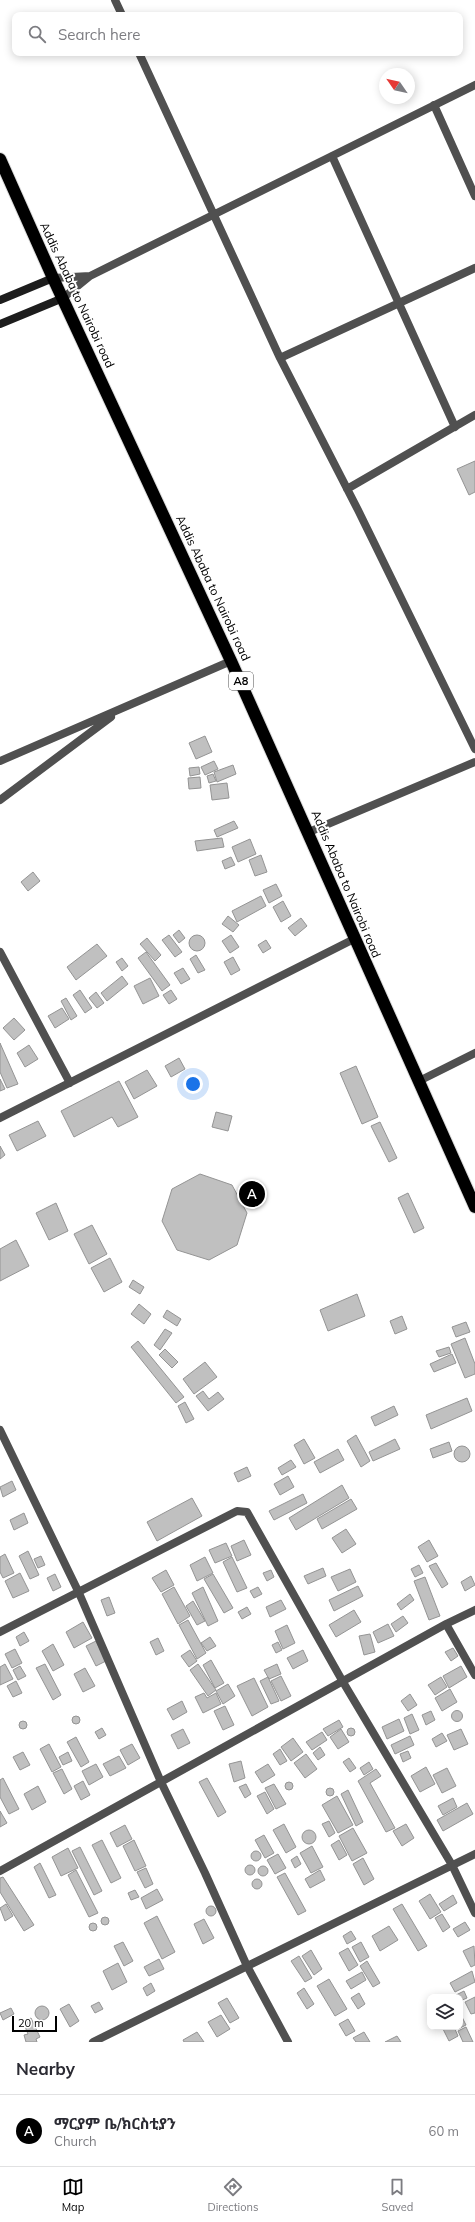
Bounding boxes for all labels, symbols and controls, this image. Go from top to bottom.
search box [12,12,463,56]
icon: search [26,23,48,45]
text: Search here [58,25,140,44]
north arrow [379,68,415,104]
street label: Addis Ababa to Nairobi road [37,220,118,370]
street label: Addis Ababa to Nairobi road [173,513,254,663]
road number: A8 [229,672,253,690]
street label: Addis Ababa to Nairobi road [309,808,384,960]
your location [183,1074,203,1094]
pin: A [239,1179,265,1209]
map controls [427,1994,463,2030]
button: layers [427,1994,463,2030]
scale bar [12,2014,57,2033]
text: 20 m [18,2016,44,2030]
text: Nearby [16,2058,75,2079]
text: ማርያም ቤ/ክርስቲያን [54,2114,176,2133]
text: A [24,2123,34,2139]
text: 60 m [429,2123,459,2139]
text: Church [54,2133,97,2149]
tab: Map [62,2176,84,2214]
tab: Directions [208,2176,258,2214]
tab: Saved [382,2176,413,2214]

